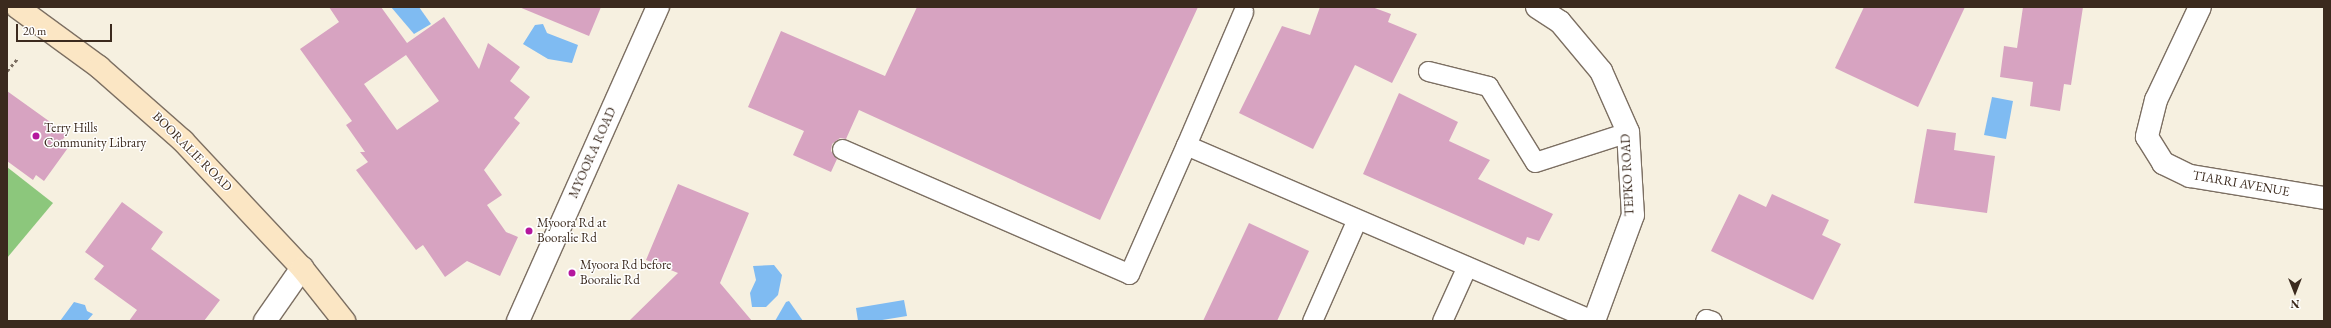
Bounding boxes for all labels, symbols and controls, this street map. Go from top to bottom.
scale bar [18,16,114,42]
text: 20 m [23,23,46,39]
street label: MYOORA ROAD [566,105,620,201]
street label: BOORALIE ROAD [149,109,235,195]
place label: Terry Hills Community Library [44,121,146,152]
marker: Terry Hills Community Library [31,131,41,141]
street label: TEPKO ROAD [1618,134,1638,216]
street label: TIARRI AVENUE [2191,168,2291,200]
place label: Myoora Rd at Booralie Rd [537,216,606,247]
marker: Myoora Rd at Booralie Rd [524,226,534,236]
place label: Myoora Rd before Booralie Rd [580,258,671,289]
marker: Myoora Rd before Booralie Rd [567,268,577,278]
north arrow [2275,272,2315,312]
text: N [2291,297,2299,311]

